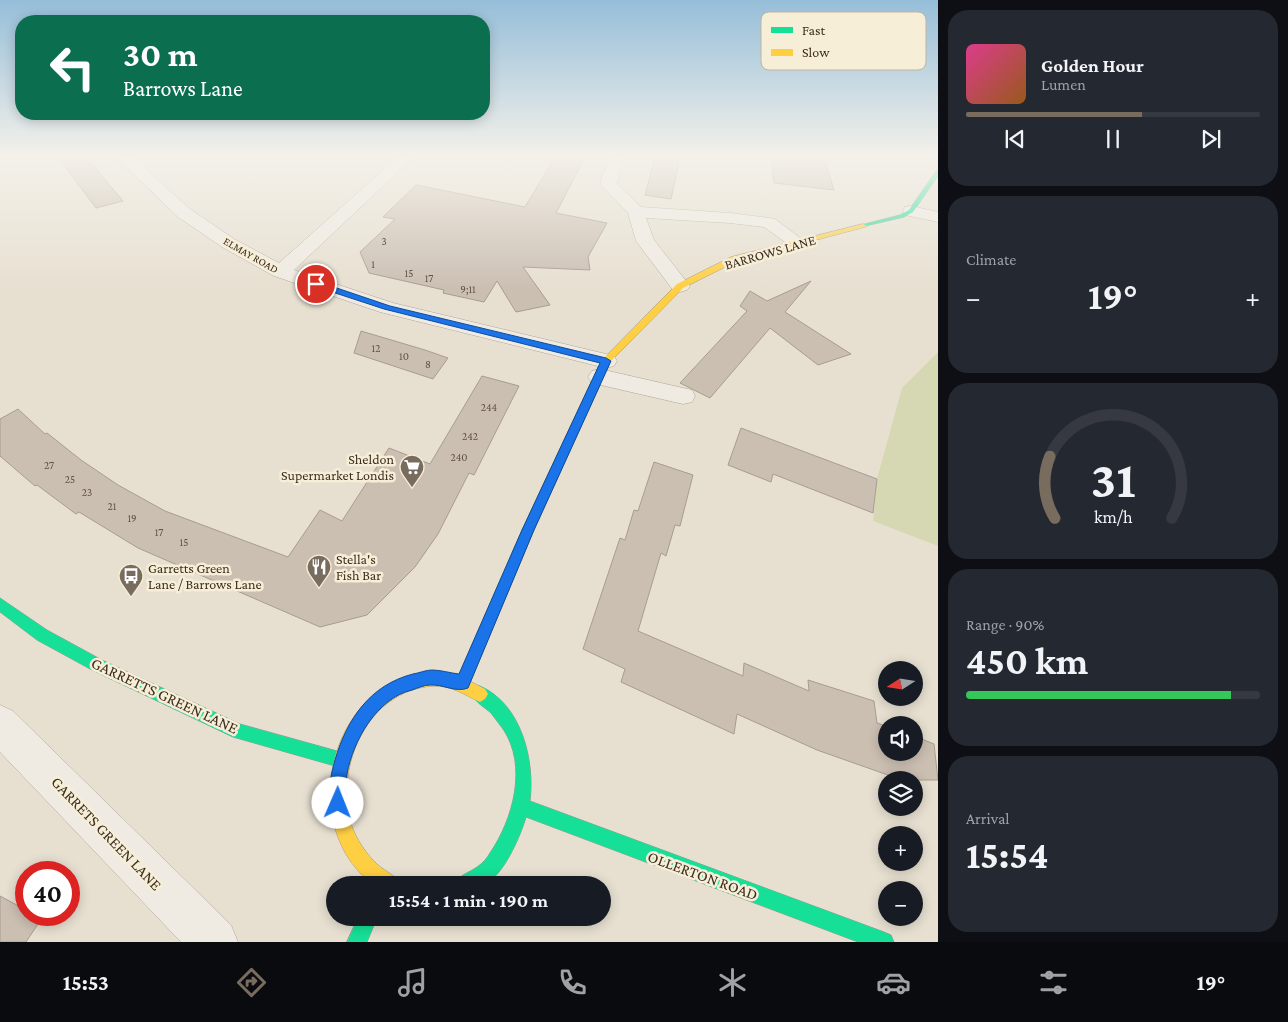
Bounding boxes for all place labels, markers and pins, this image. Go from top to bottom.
pin [295,263,337,305]
place label: Sheldon Supermarket Londis [281,451,394,483]
supermarket icon: Sheldon Supermarket Londis [399,454,425,488]
place label: Stella's Fish Bar [336,551,381,583]
restaurant icon: Stella's Fish Bar [306,554,332,588]
place label: Garretts Green Lane / Barrows Lane [148,560,262,592]
bus stop icon: Garretts Green Lane / Barrows Lane [118,563,144,597]

